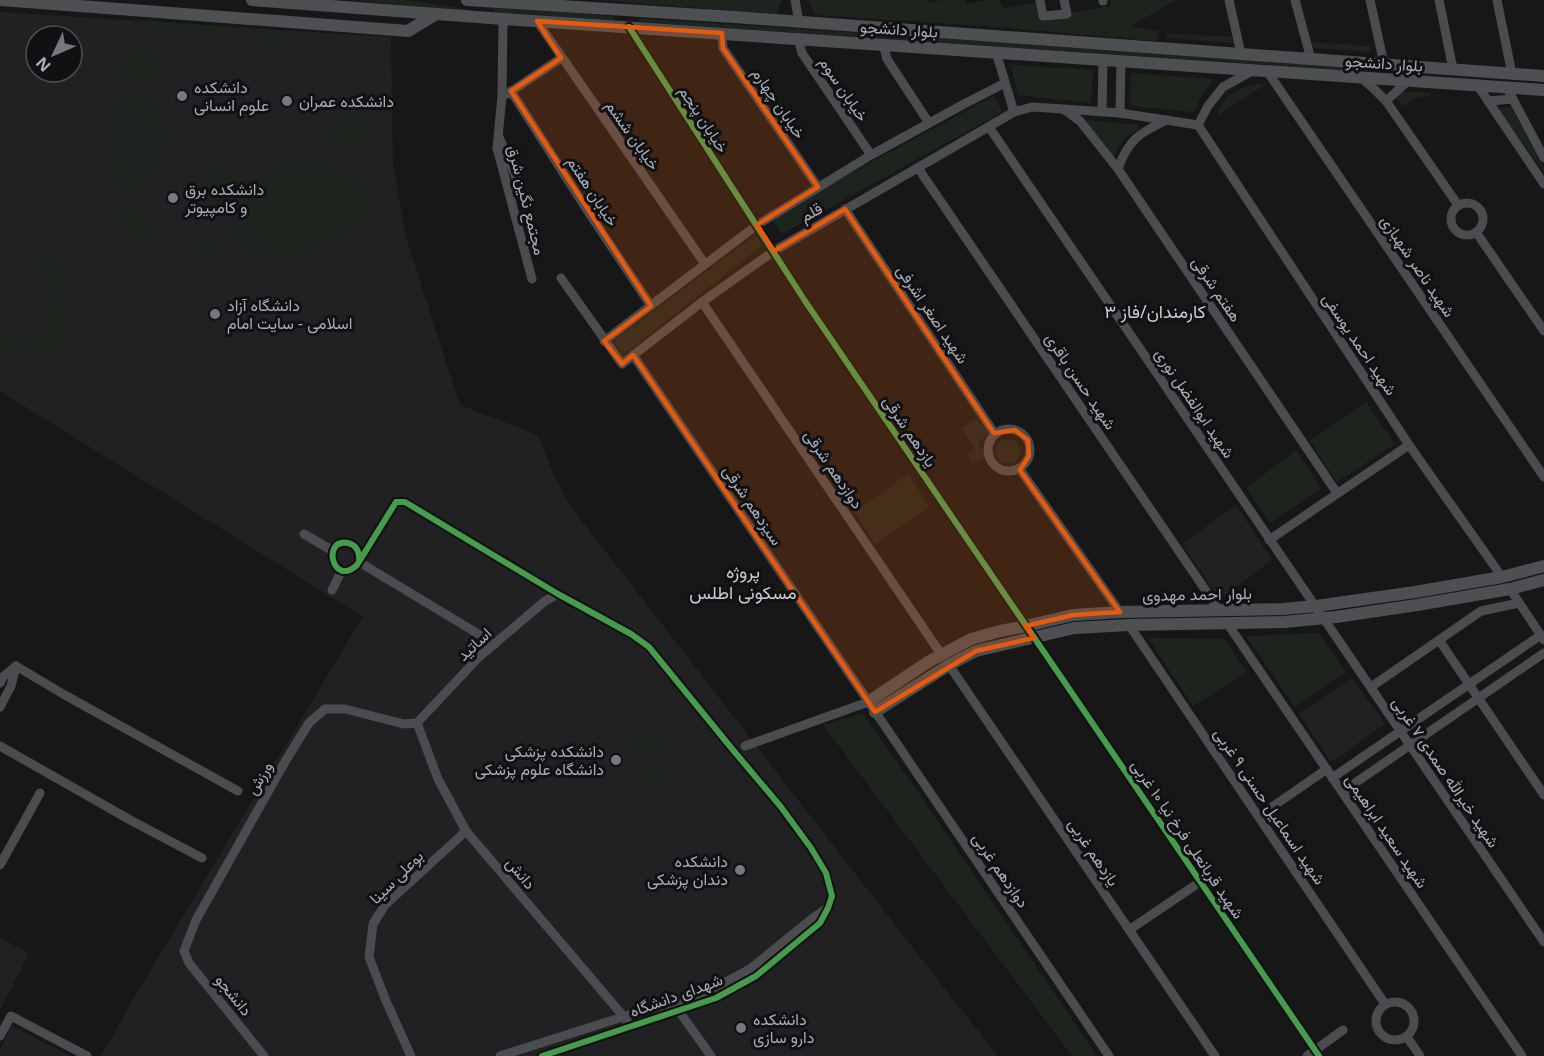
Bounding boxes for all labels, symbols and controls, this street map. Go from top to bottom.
street label: بلوار دانشجو [859,15,939,43]
north arrow [24,24,84,84]
street label: بلوار دانشجو [1344,49,1424,77]
text: N [31,52,56,77]
street label: خیابان سوم [814,52,874,126]
street label: خیابان چهارم [746,63,811,144]
place label: دانشکده علوم انسانی [194,76,269,116]
street label: خیابان پنجم [673,81,734,158]
marker: دانشکده علوم انسانی [175,89,189,103]
place label: دانشکده عمران [299,90,394,112]
marker: دانشکده عمران [280,94,294,108]
street label: خیابان ششم [601,96,665,175]
street label: مجتمع نگین شرق [502,143,551,257]
street label: خیابان هفتم [562,152,624,231]
place label: دانشکده برق و کامپیوتر [184,178,264,219]
marker: دانشکده برق و کامپیوتر [166,191,180,205]
street label: قلم [796,197,826,227]
street label: شهید ناصر شهبازی [1376,211,1460,321]
street label: هفتم شرقی [1187,252,1247,326]
street label: شهید اصغر اشرفی [892,260,974,368]
street label: شهید احمد یوسفی [1318,288,1402,400]
place label: دانشگاه آزاد اسلامی - سایت امام [227,294,352,334]
district label: کارمندان/فاز ۳ [1104,299,1206,323]
marker: دانشگاه آزاد اسلامی - سایت امام [208,307,222,321]
street label: شهید حسن باقری [1040,328,1122,434]
street label: شهید ابوالفضل نوری [1150,344,1240,462]
street label: یازدهم شرقی [878,391,942,471]
street label: دوازدهم شرقی [799,425,869,513]
street label: سیزدهم شرقی [718,461,788,549]
district label: پروژه مسکونی اطلس [689,559,797,604]
street label: بلوار احمد مهدوی [1142,582,1252,606]
street label: اساتید [452,622,496,666]
street label: شهید خیرالله صمدی ۷ غربی [1387,692,1505,852]
street label: شهید اسماعیل حسنی ۹ غربی [1209,723,1331,889]
place label: دانشکده پزشکی دانشگاه علوم پزشکی [475,740,604,781]
marker: دانشکده پزشکی دانشگاه علوم پزشکی [609,753,623,767]
street label: شهید قربانعلی فرخ نیا ۱۰ غربی [1126,755,1250,924]
street label: ورزش [241,757,277,799]
street label: شهید سعید ابراهیمی [1341,770,1433,892]
street label: یازدهم غربی [1063,814,1125,890]
street label: دوازدهم غربی [968,828,1034,912]
street label: بوعلی سینا [364,845,428,909]
place label: دانشکده دندان پزشکی [647,850,728,891]
street label: دانش [501,852,541,894]
marker: دانشکده دندان پزشکی [733,863,747,877]
street label: شهدای دانشگاه [626,968,726,1022]
street label: دانشجو [211,970,257,1020]
place label: دانشکده دارو سازی [753,1008,814,1048]
marker: دانشکده دارو سازی [734,1021,748,1035]

